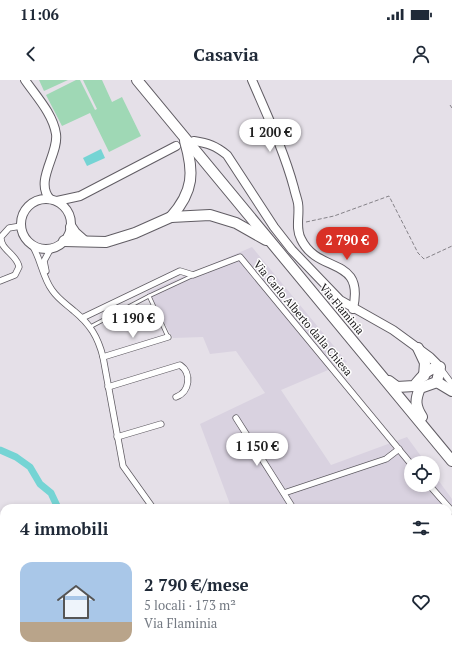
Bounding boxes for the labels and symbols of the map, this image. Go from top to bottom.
pin: 1 200 € [233,119,307,153]
pin: 2 790 € [310,227,384,261]
street label: Via Carlo Alberto dalla Chiesa [251,257,356,379]
street label: Via Flaminia [317,281,368,338]
pin: 1 190 € [96,305,170,339]
pin: 1 150 € [220,433,294,467]

